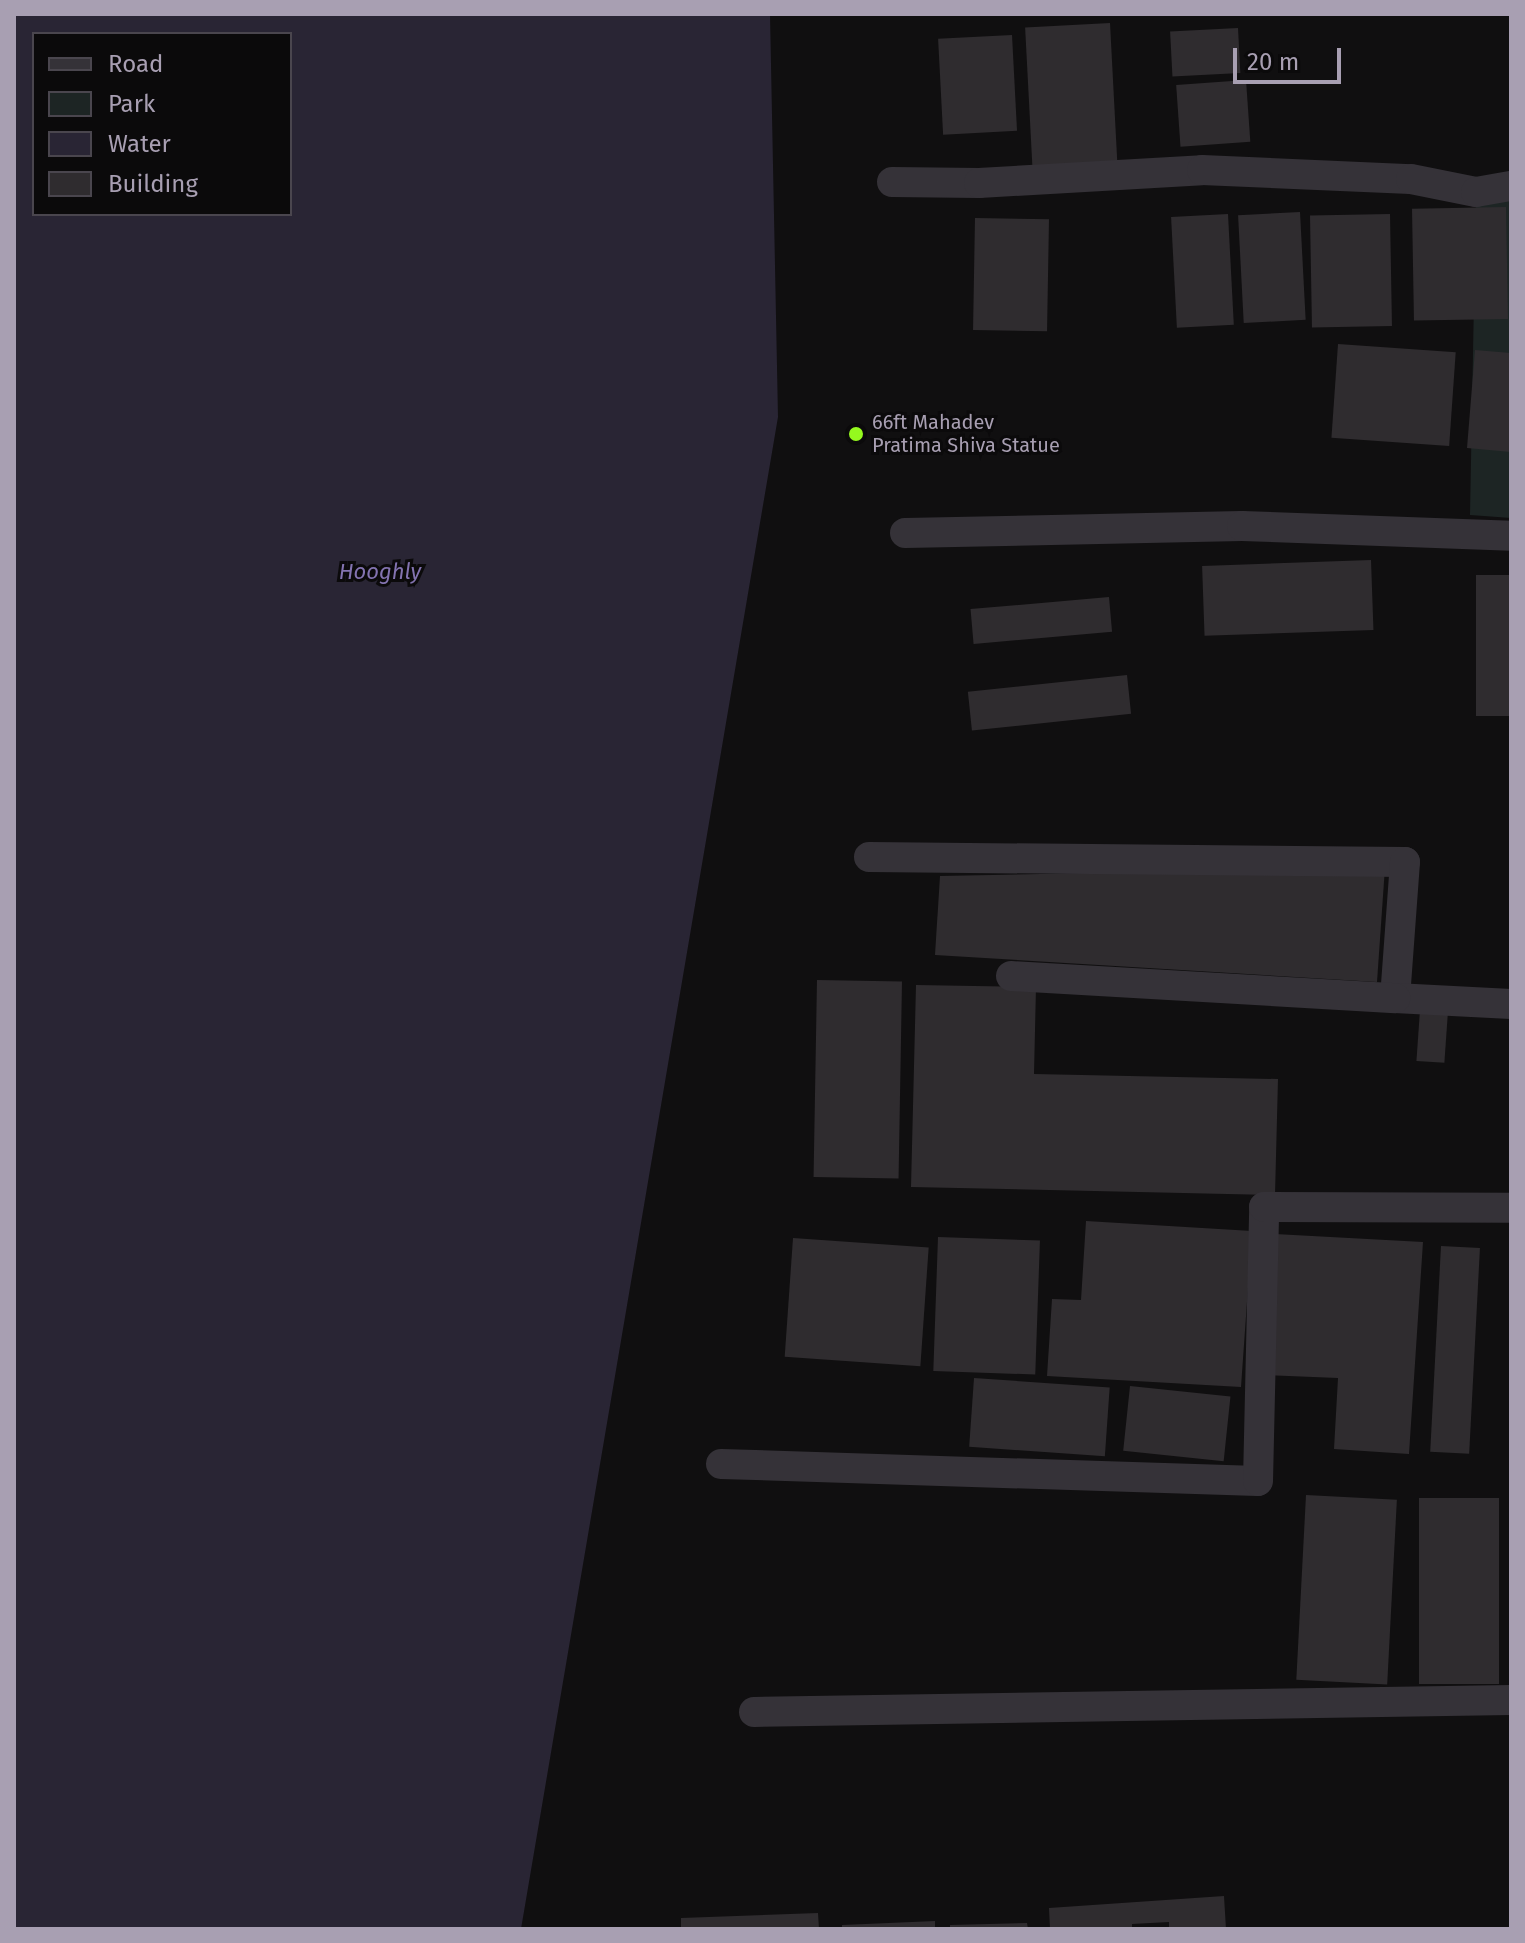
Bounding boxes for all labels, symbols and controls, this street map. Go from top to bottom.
legend [32,32,292,216]
scale bar [1237,32,1345,82]
text: 20 m [1247,48,1299,76]
text: Road [108,50,163,78]
text: Park [108,90,155,118]
text: Water [108,130,171,158]
text: Building [108,170,198,198]
place label: 66ft Mahadev Pratima Shiva Statue [872,410,1060,457]
marker: 66ft Mahadev Pratima Shiva Statue [847,425,865,443]
water label: Hooghly [339,559,421,585]

